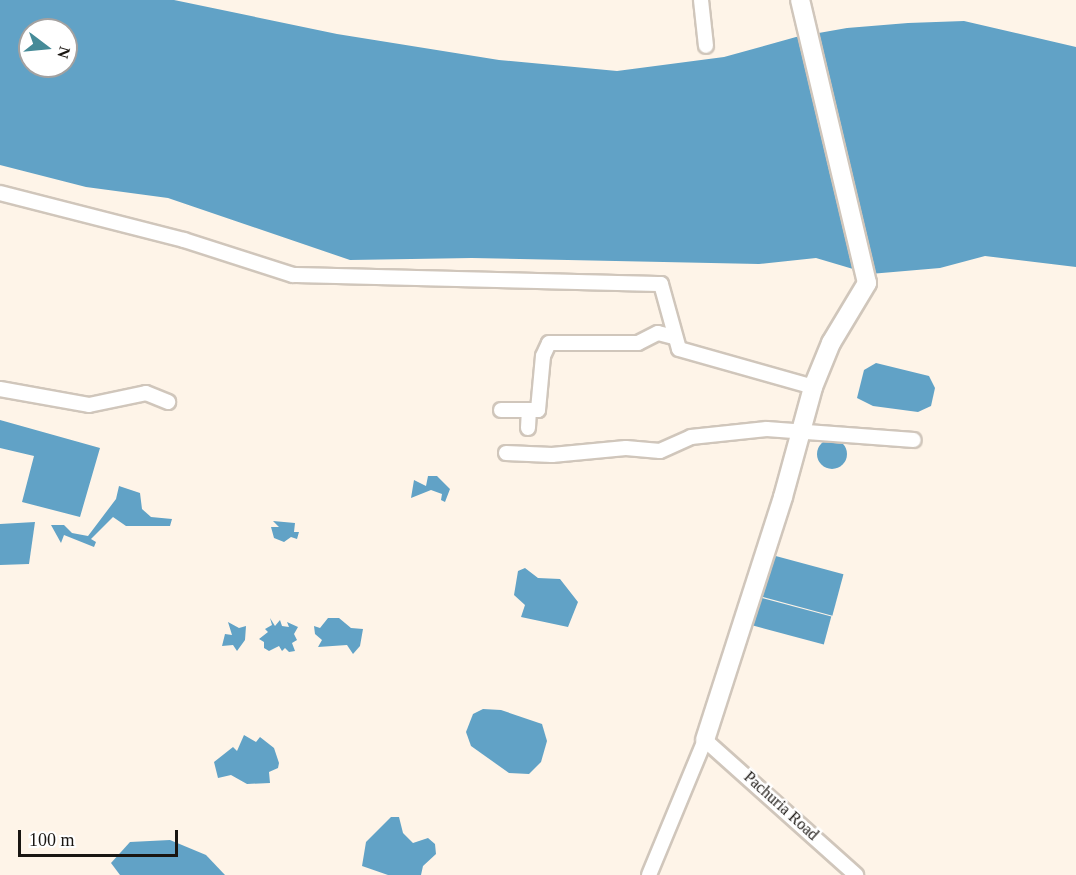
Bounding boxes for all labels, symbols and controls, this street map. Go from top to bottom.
north arrow [18,18,78,78]
text: N [54,45,74,60]
street label: Pachuria Road [740,768,822,844]
scale bar [21,818,182,856]
text: 100 m [29,830,75,850]

